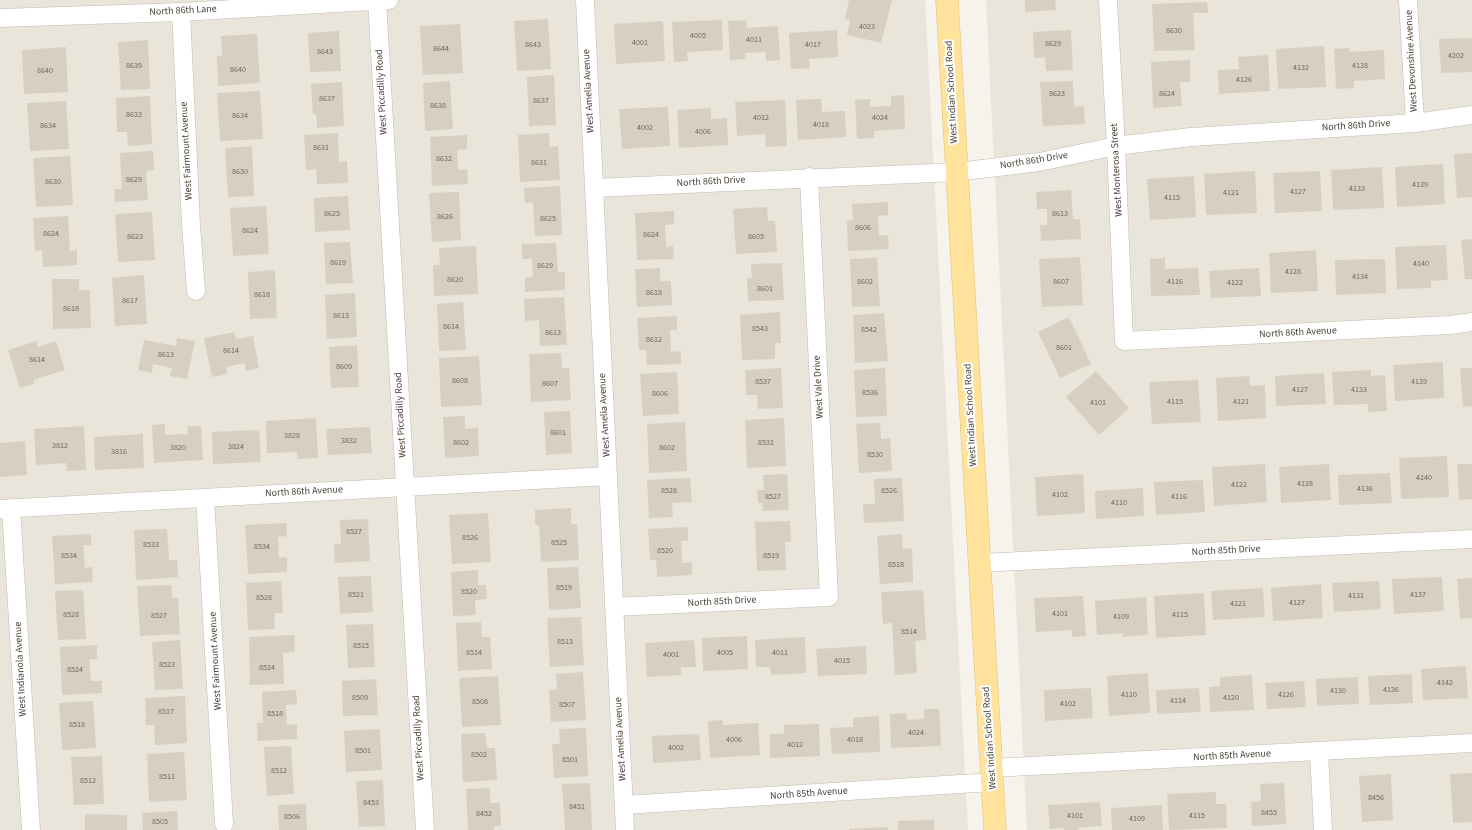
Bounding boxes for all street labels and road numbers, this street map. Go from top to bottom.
street label: North 86th Lane [149,3,217,19]
street label: West Devonshire Avenue [1403,10,1421,112]
street label: West Indian School Road [943,40,961,144]
street label: West Piccadilly Road [374,49,390,135]
street label: West Amelia Avenue [581,49,597,133]
street label: West Fairmount Avenue [178,101,196,201]
street label: North 86th Drive [1321,118,1391,134]
street label: West Monterosa Street [1109,123,1125,217]
street label: North 86th Drive [999,150,1069,172]
street label: North 86th Drive [676,174,746,190]
street label: North 86th Avenue [1259,325,1337,341]
street label: West Vale Drive [811,355,827,419]
street label: West Indian School Road [962,363,980,467]
street label: West Piccadilly Road [393,372,409,458]
street label: West Amelia Avenue [597,373,613,457]
street label: North 86th Avenue [265,484,343,500]
street label: North 85th Drive [1191,543,1261,559]
street label: North 85th Drive [687,594,757,610]
street label: West Fairmount Avenue [207,611,225,711]
street label: West Indianola Avenue [13,621,29,717]
street label: West Indian School Road [980,686,1000,790]
street label: West Piccadilly Road [411,695,427,781]
street label: West Amelia Avenue [613,697,629,781]
street label: North 85th Avenue [1193,748,1271,764]
street label: North 85th Avenue [770,785,848,803]

